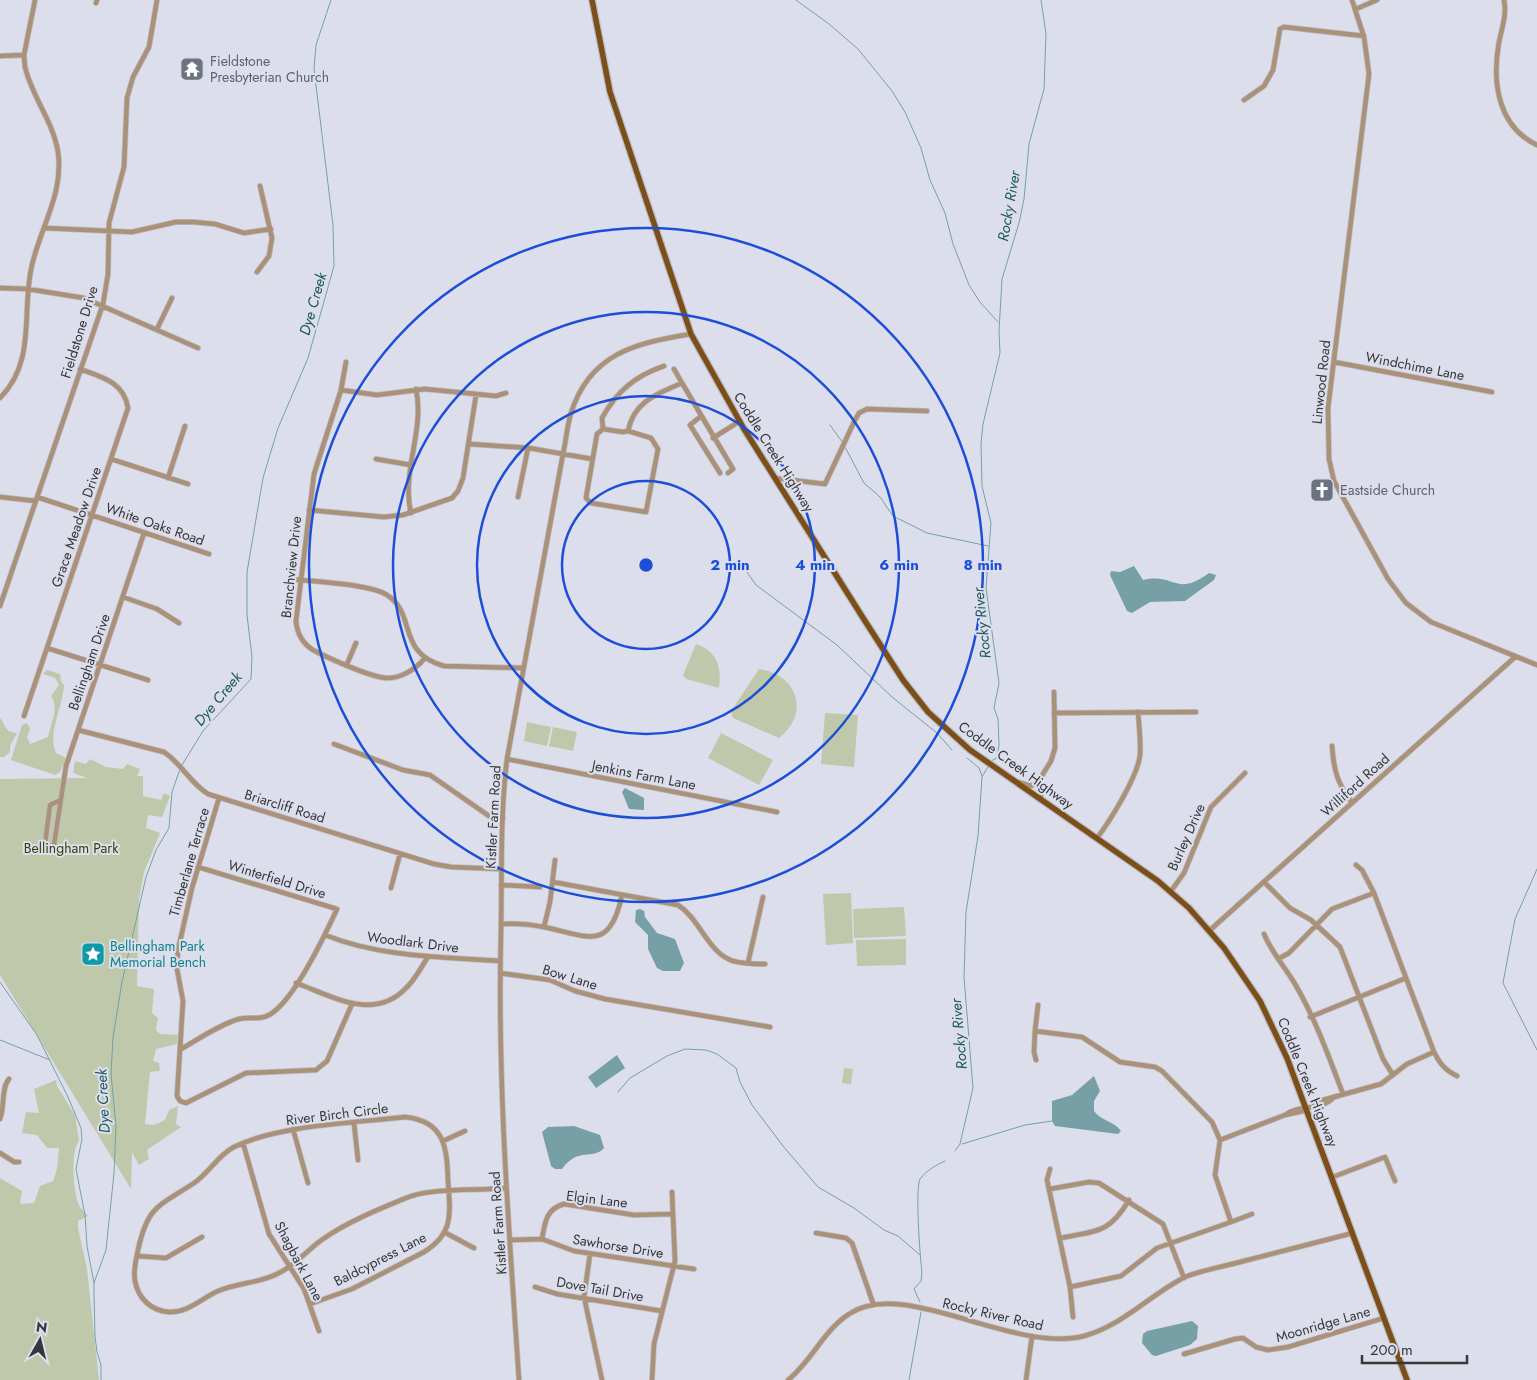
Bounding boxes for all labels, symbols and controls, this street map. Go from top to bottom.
place label: Fieldstone Presbyterian Church [210,51,329,87]
temple icon: Fieldstone Presbyterian Church [179,56,205,82]
water label: Rocky River [992,168,1026,243]
water label: Dye Creek [294,269,333,338]
street label: Fieldstone Drive [55,283,103,381]
street label: Linwood Road [1307,339,1335,425]
street label: Windchime Lane [1364,347,1466,385]
street label: Coddle Creek Highway [729,388,819,517]
street label: Grace Meadow Drive [46,464,106,590]
church icon: Eastside Church [1309,477,1335,503]
place label: Eastside Church [1340,480,1435,500]
street label: White Oaks Road [103,498,207,550]
street label: Branchview Drive [276,515,306,619]
text: 2 min [710,554,750,576]
text: 4 min [795,554,835,576]
text: 6 min [879,554,919,576]
text: 8 min [964,554,1002,576]
centre of rings [637,556,655,574]
water label: Rocky River [967,585,997,660]
street label: Bellingham Drive [63,611,115,713]
water label: Dye Creek [189,667,248,731]
street label: Coddle Creek Highway [954,716,1078,814]
street label: Williford Road [1316,749,1394,821]
street label: Jenkins Farm Lane [588,755,698,795]
street label: Kistler Farm Road [480,765,506,869]
street label: Briarcliff Road [242,784,328,828]
street label: Burley Drive [1162,800,1210,874]
street label: Timberlane Terrace [164,805,214,919]
park label: Bellingham Park [24,838,119,858]
street label: Winterfield Drive [225,855,329,903]
street label: Woodlark Drive [366,926,460,958]
place label: Bellingham Park Memorial Bench [110,936,206,972]
place icon: Bellingham Park Memorial Bench [80,941,106,967]
street label: Bow Lane [540,959,600,995]
water label: Rocky River [945,997,973,1070]
street label: Coddle Creek Highway [1273,1014,1343,1151]
water label: Dye Creek [90,1068,116,1134]
street label: River Birch Circle [285,1098,389,1130]
street label: Kistler Farm Road [484,1171,512,1275]
street label: Elgin Lane [565,1185,629,1213]
street label: Shagbark Lane [270,1218,328,1304]
street label: Baldcypress Lane [330,1227,430,1291]
street label: Sawhorse Drive [571,1229,665,1263]
street label: Dove Tail Drive [555,1271,645,1307]
street label: Rocky River Road [941,1293,1045,1335]
street label: Moonridge Lane [1273,1301,1373,1347]
north arrow [15,1315,65,1365]
text: N [35,1316,49,1338]
scale bar [1362,1332,1467,1364]
text: 200 m [1370,1339,1413,1361]

